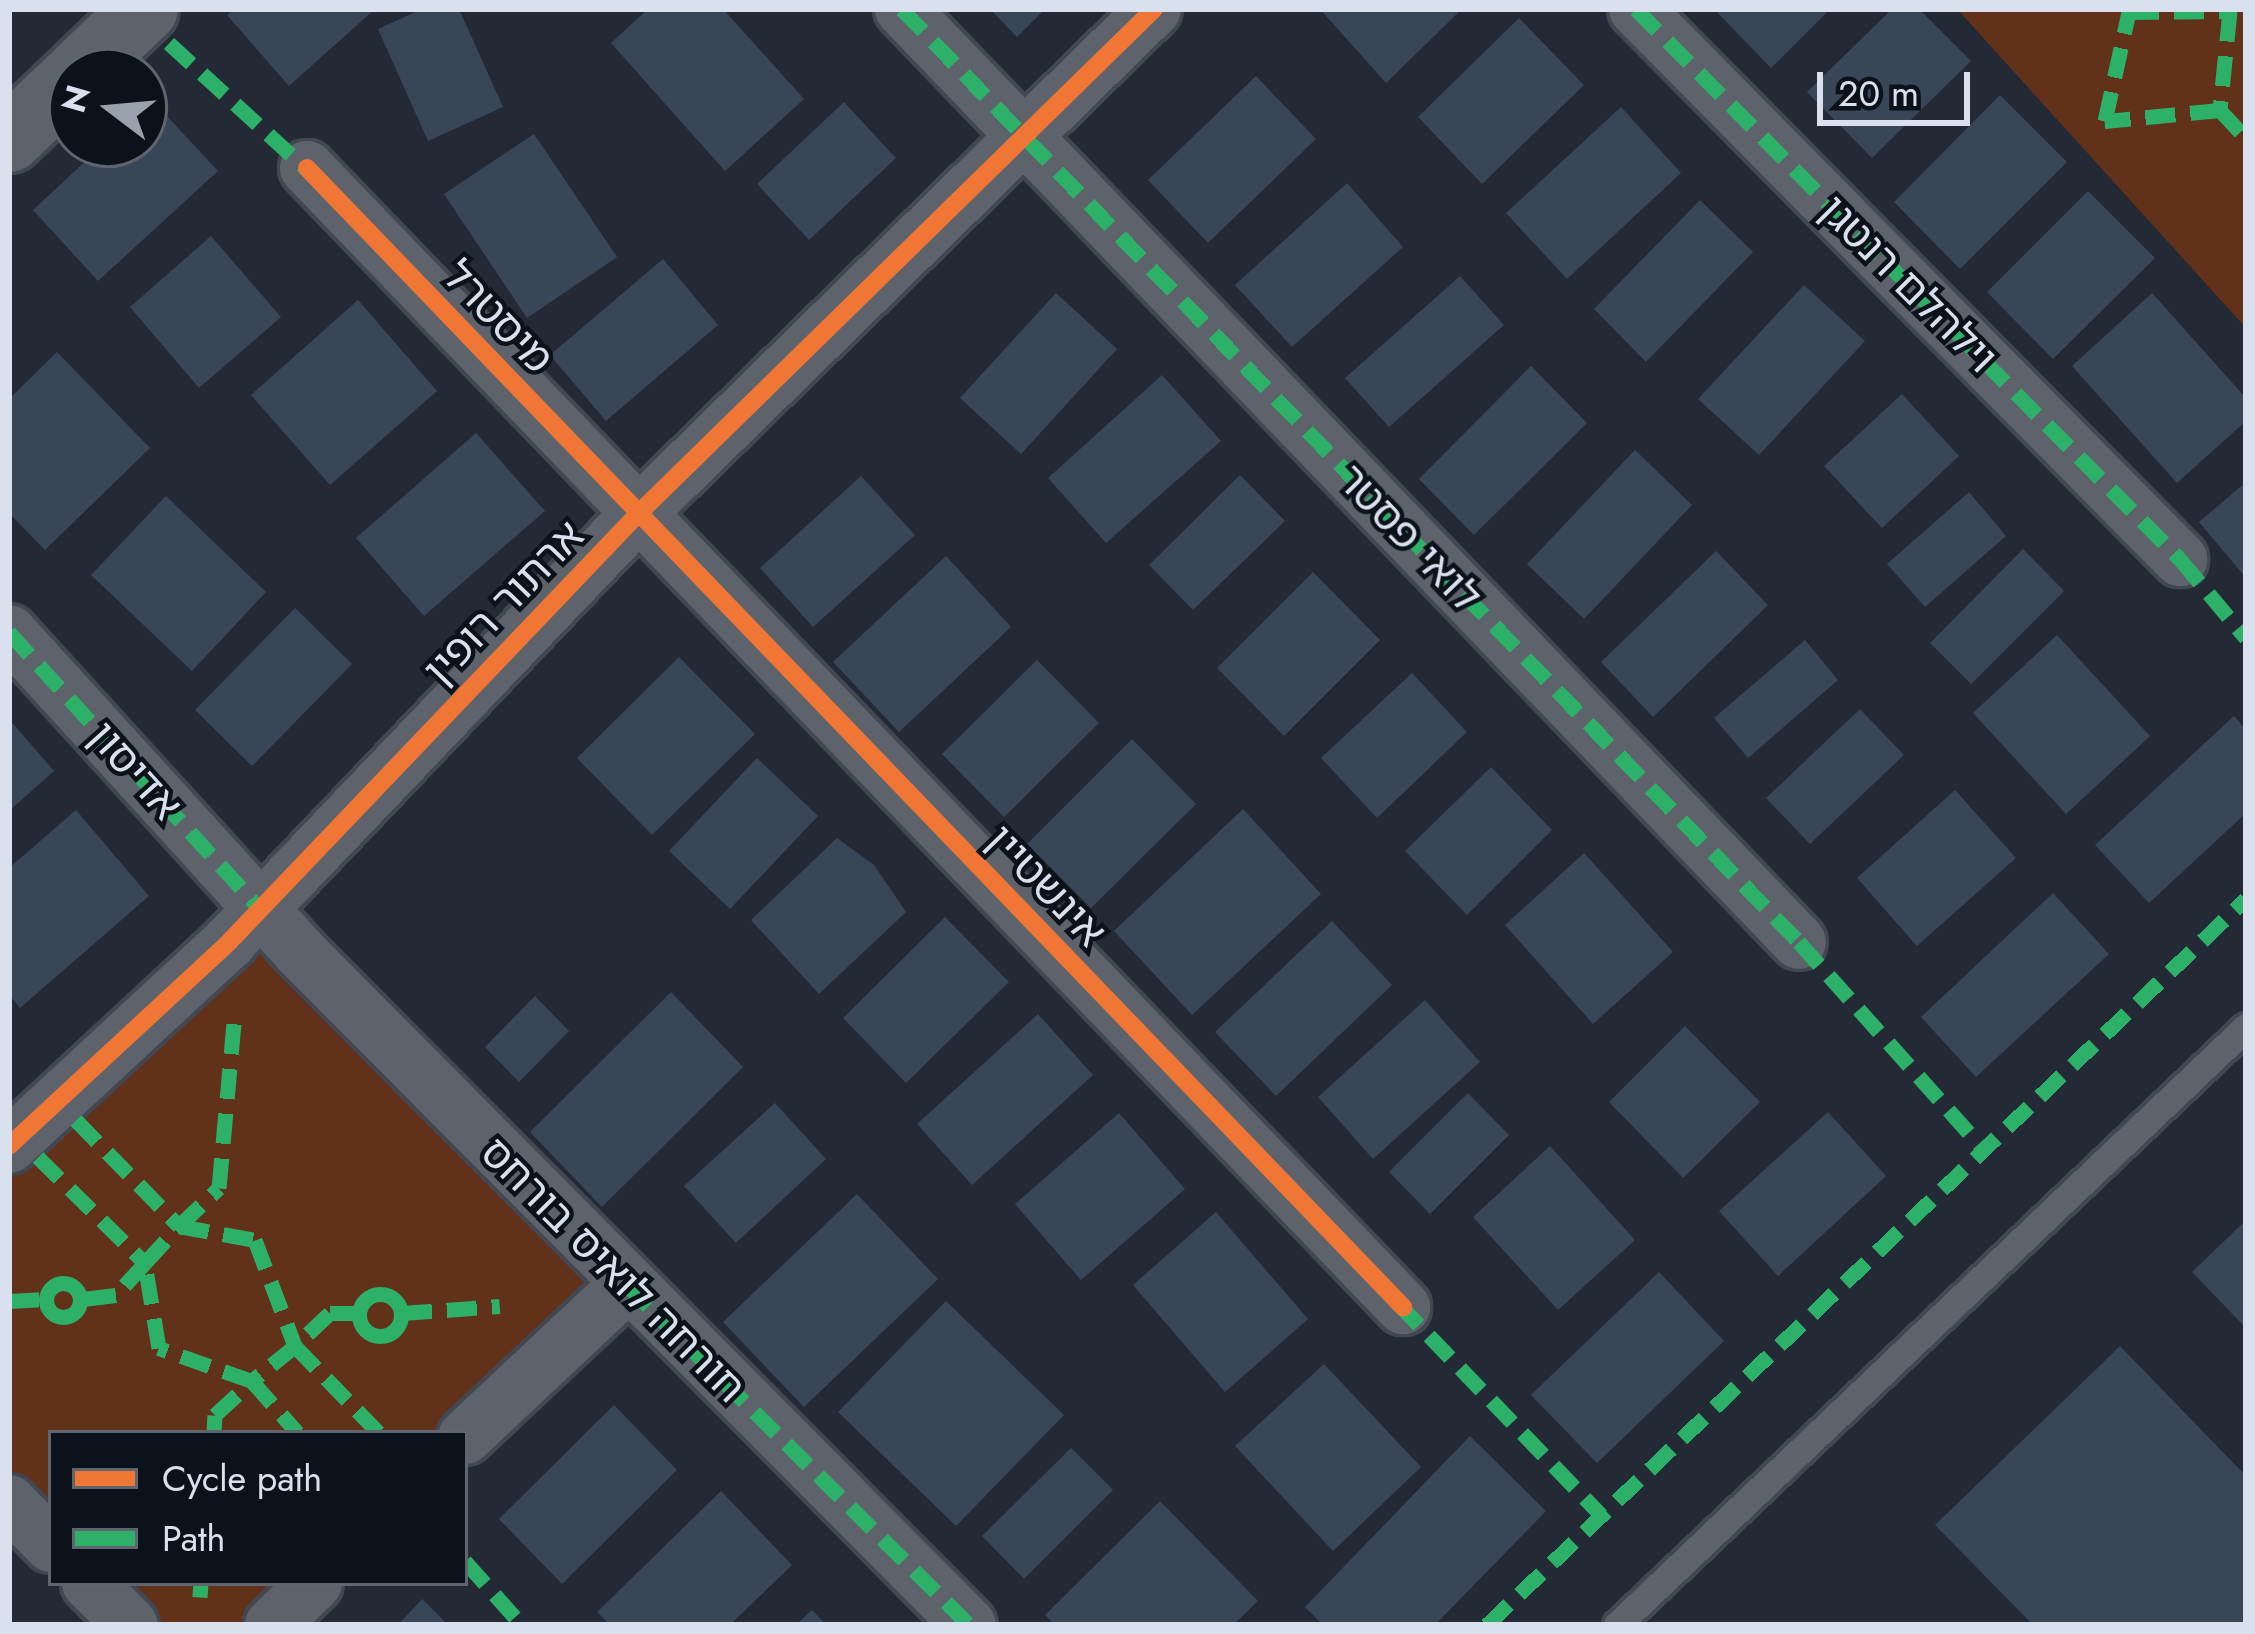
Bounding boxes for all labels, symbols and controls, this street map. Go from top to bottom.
north arrow [48,48,168,168]
scale bar [1823,48,1976,122]
text: 20 m [1838,67,1919,119]
text: N [50,80,102,118]
street label: וילהלם רנטגן [1809,185,2007,383]
street label: מיסטרל [432,250,564,384]
street label: לואי פסטר [1327,454,1491,622]
street label: ארתור רופין [414,511,594,695]
street label: אדיסון [78,711,192,831]
street label: אינשטיין [976,815,1116,957]
street label: חורחה לואיס בורחס [470,1127,756,1413]
legend [48,1430,468,1586]
text: Cycle path [162,1452,322,1504]
text: Path [162,1512,226,1564]

